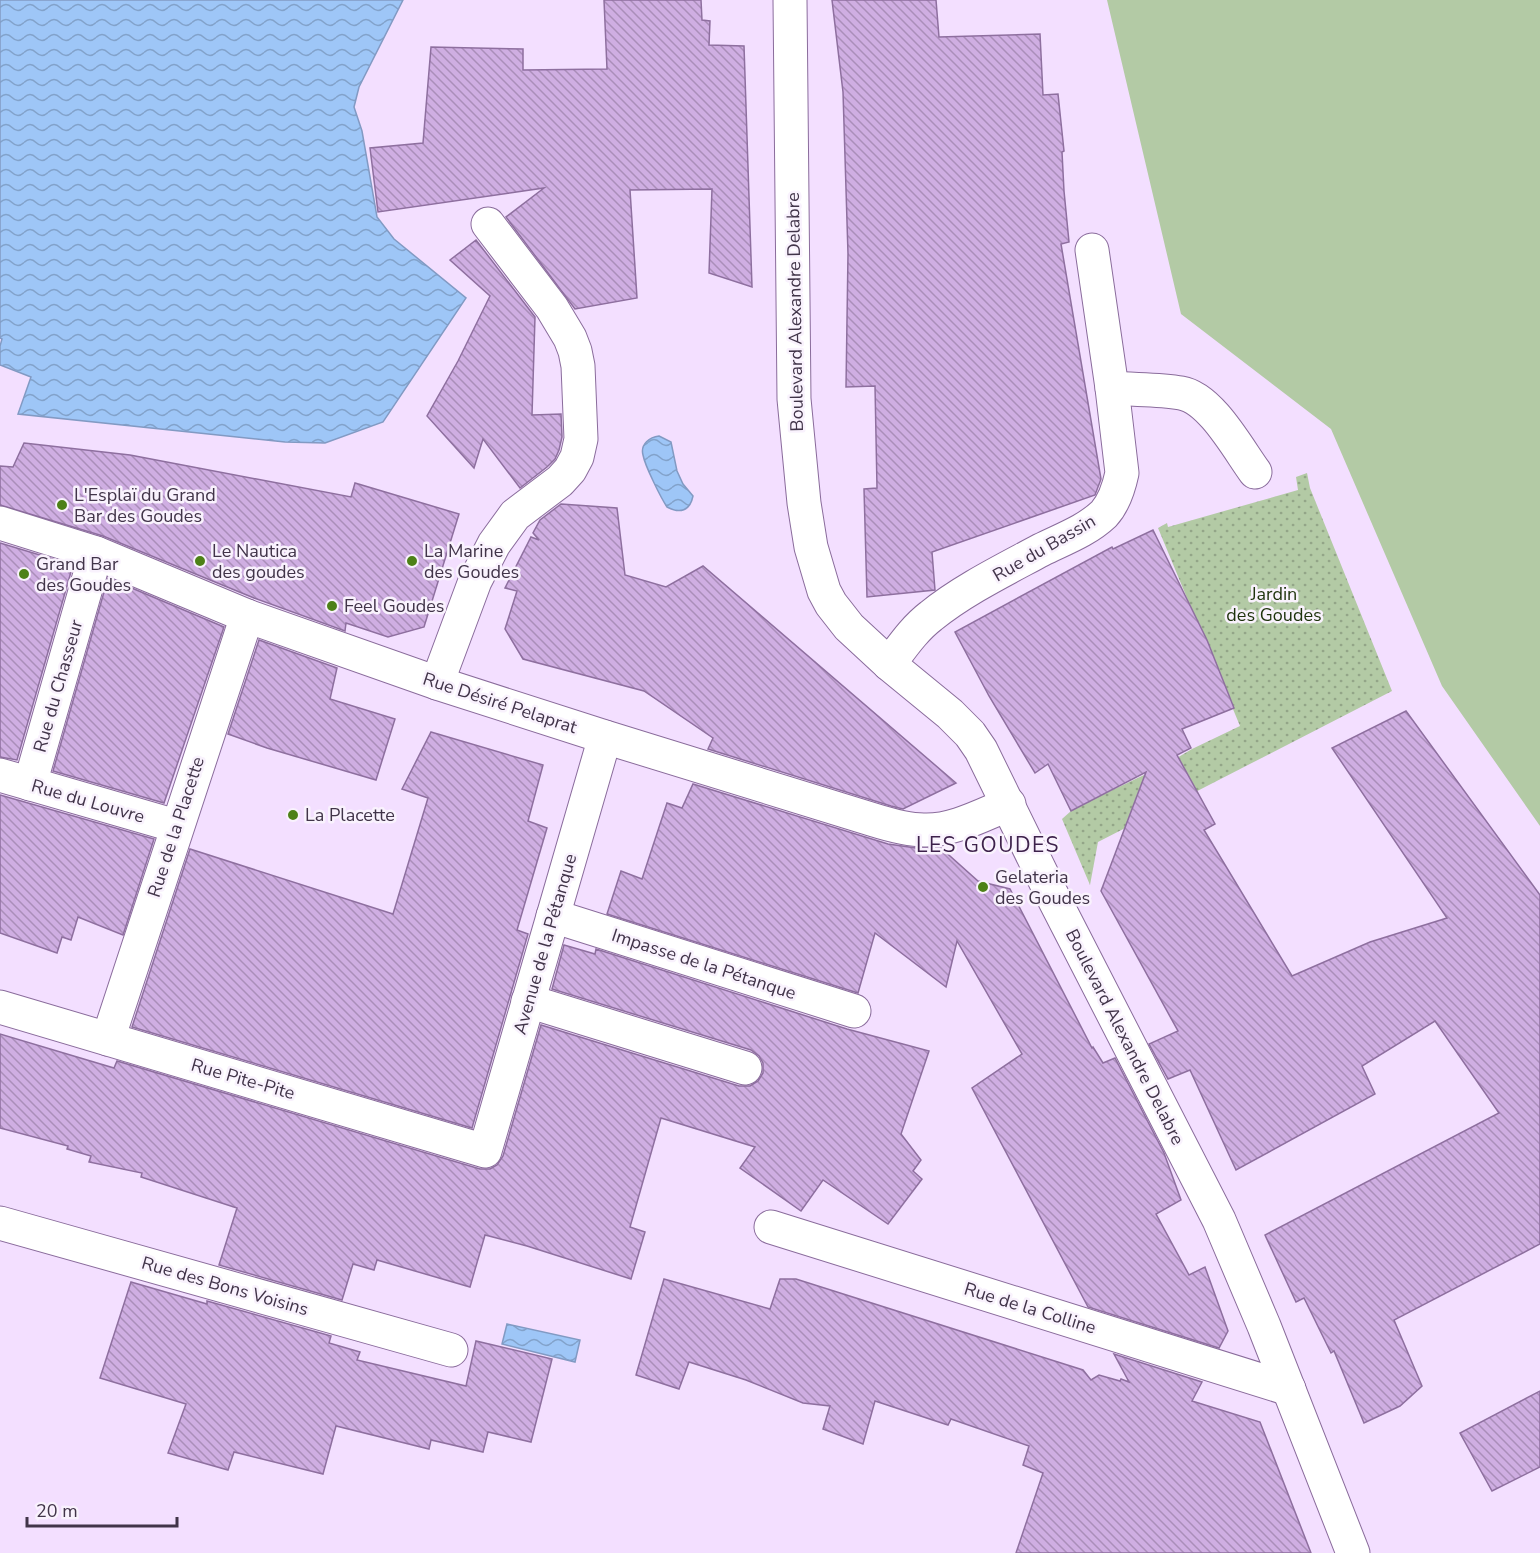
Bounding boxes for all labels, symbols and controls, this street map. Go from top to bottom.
street label: Boulevard Alexandre Delabre [781,192,809,432]
place label: L'Esplaï du Grand Bar des Goudes [74,483,216,528]
marker: L'Esplaï du Grand Bar des Goudes [55,498,69,512]
street label: Rue du Bassin [988,509,1100,587]
place label: Le Nautica des goudes [212,539,305,584]
place label: La Marine des Goudes [424,539,519,584]
place label: Grand Bar des Goudes [36,552,131,597]
marker: Le Nautica des goudes [193,554,207,568]
marker: La Marine des Goudes [405,554,419,568]
marker: Grand Bar des Goudes [17,567,31,581]
park label: Jardin des Goudes [1226,582,1322,627]
place label: Feel Goudes [344,594,445,618]
marker: Feel Goudes [325,599,339,613]
street label: Rue du Chasseur [28,616,89,755]
street label: Rue Désiré Pelaprat [420,667,581,739]
street label: Rue de la Placette [142,754,210,900]
street label: Rue du Louvre [29,773,147,829]
place label: La Placette [305,803,395,827]
marker: La Placette [286,808,300,822]
district label: LES GOUDES [916,831,1060,859]
street label: Avenue de la Pétanque [508,851,582,1037]
place label: Gelateria des Goudes [995,865,1090,910]
marker: Gelateria des Goudes [976,880,990,894]
street label: Impasse de la Pétanque [609,923,799,1005]
street label: Boulevard Alexandre Delabre [1060,925,1190,1149]
street label: Rue Pite-Pite [188,1053,298,1105]
street label: Rue des Bons Voisins [139,1251,311,1321]
street label: Rue de la Colline [961,1277,1099,1339]
scale bar [27,1490,177,1528]
text: 20 m [36,1499,78,1523]

